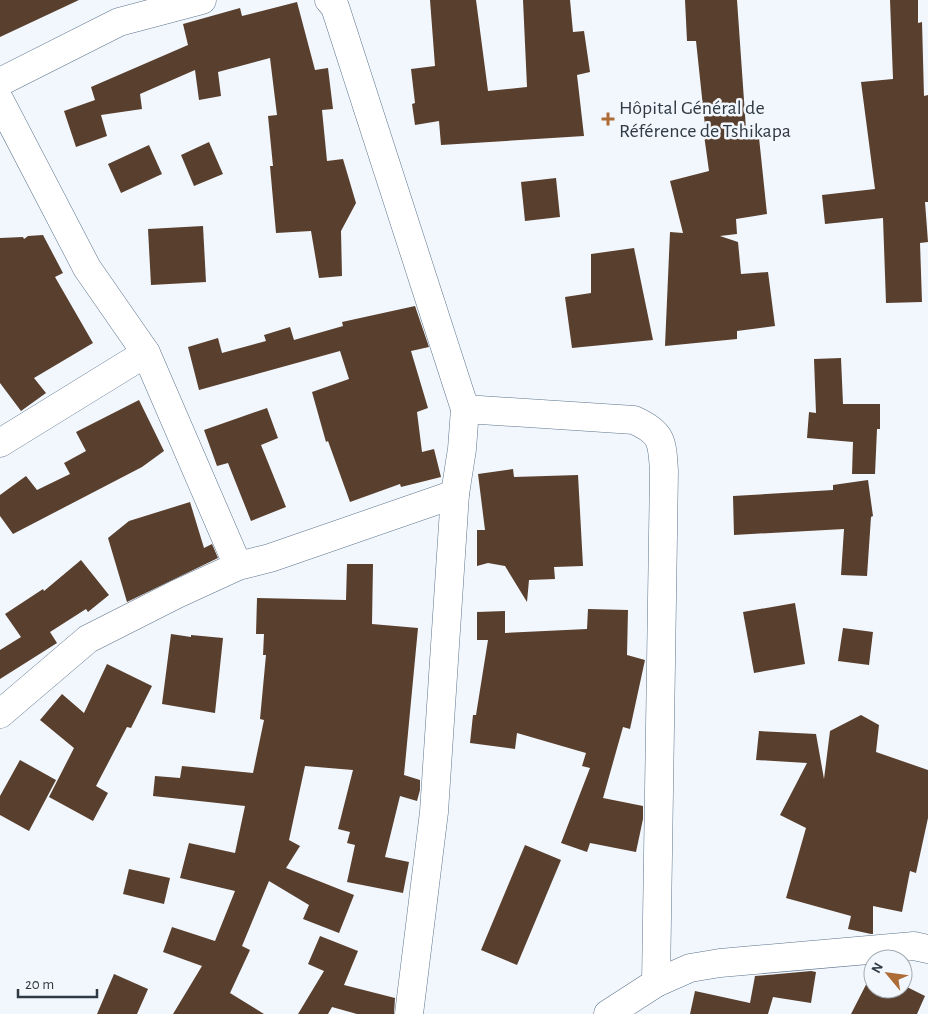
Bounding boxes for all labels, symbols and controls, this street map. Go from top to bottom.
place label: Hôpital Général de Référence de Tshikapa [619,98,791,141]
marker: Hôpital Général de Référence de Tshikapa [601,112,615,126]
north arrow [863,949,913,999]
text: N [869,961,886,976]
scale bar [18,966,96,998]
text: 20 m [25,977,54,992]

